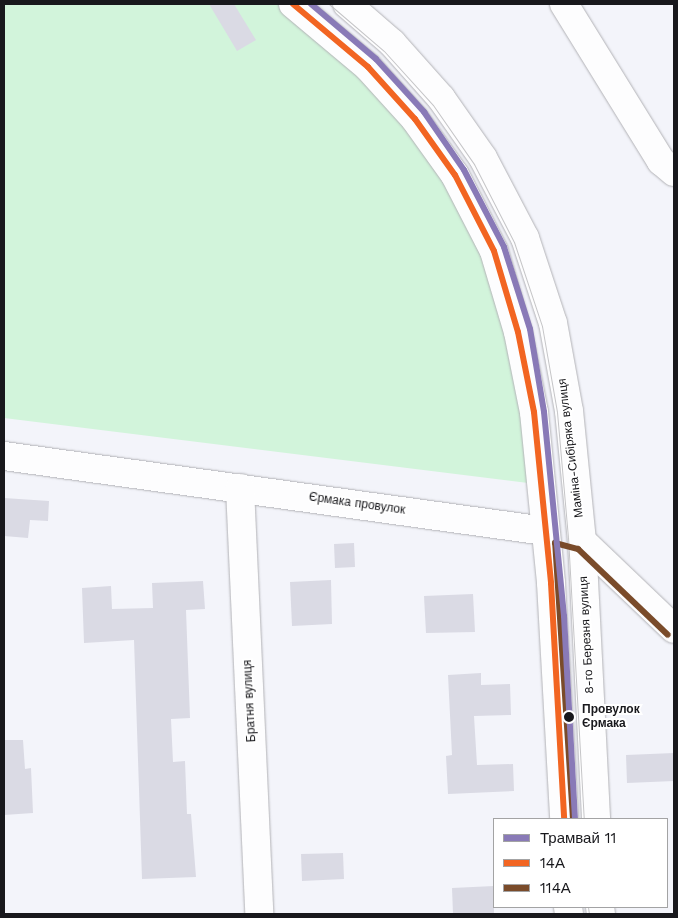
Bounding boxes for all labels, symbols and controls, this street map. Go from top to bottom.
street label: Маміна-Сибіряка вулиця [555,378,587,518]
street label: Єрмака провулок [308,490,406,518]
street label: 8-го Березня вулиця [577,576,597,694]
street label: Братня вулиця [241,659,259,743]
place label: Провулок Єрмака [582,703,640,731]
marker: Провулок Єрмака [560,708,578,726]
legend [493,818,668,908]
text: Трамвай 11 [540,829,616,847]
text: 14А [540,854,565,872]
text: 114А [540,879,571,897]

